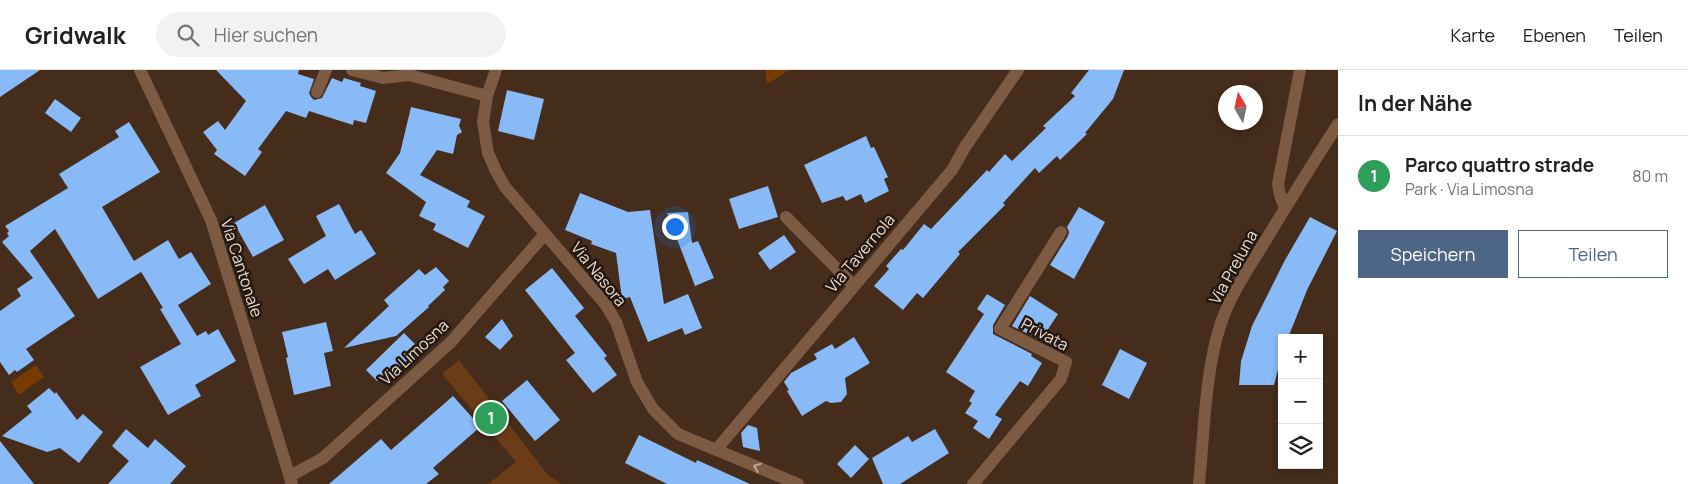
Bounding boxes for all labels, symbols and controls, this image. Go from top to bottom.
search box [156,12,506,57]
text: Gridwalk [25,18,126,51]
icon: search [174,21,202,49]
text: Hier suchen [214,22,318,48]
text: Karte [1451,23,1495,47]
text: Ebenen [1523,23,1586,47]
text: Teilen [1614,23,1663,47]
north arrow [1218,85,1263,130]
text: In der Nähe [1358,89,1472,117]
text: Parco quattro strade [1405,152,1594,178]
text: 1 [1370,165,1378,187]
text: 80 m [1632,165,1668,187]
text: Park · Via Limosna [1405,178,1534,200]
street label: Via Tavernola [821,209,899,297]
your location [662,214,688,240]
street label: Via Cantonale [216,216,268,320]
street label: Via Preluna [1204,226,1262,308]
button: Speichern [1358,230,1508,278]
button: Teilen [1518,230,1668,278]
street label: Via Nasora [566,237,632,311]
street label: Privata [1017,312,1073,356]
street label: Via Limosna [375,314,453,390]
map controls [1278,334,1323,469]
button: + [1278,334,1323,379]
button: − [1278,379,1323,424]
pin: 1 [475,399,507,437]
button: layers [1278,424,1323,469]
one-way arrow [753,463,762,473]

